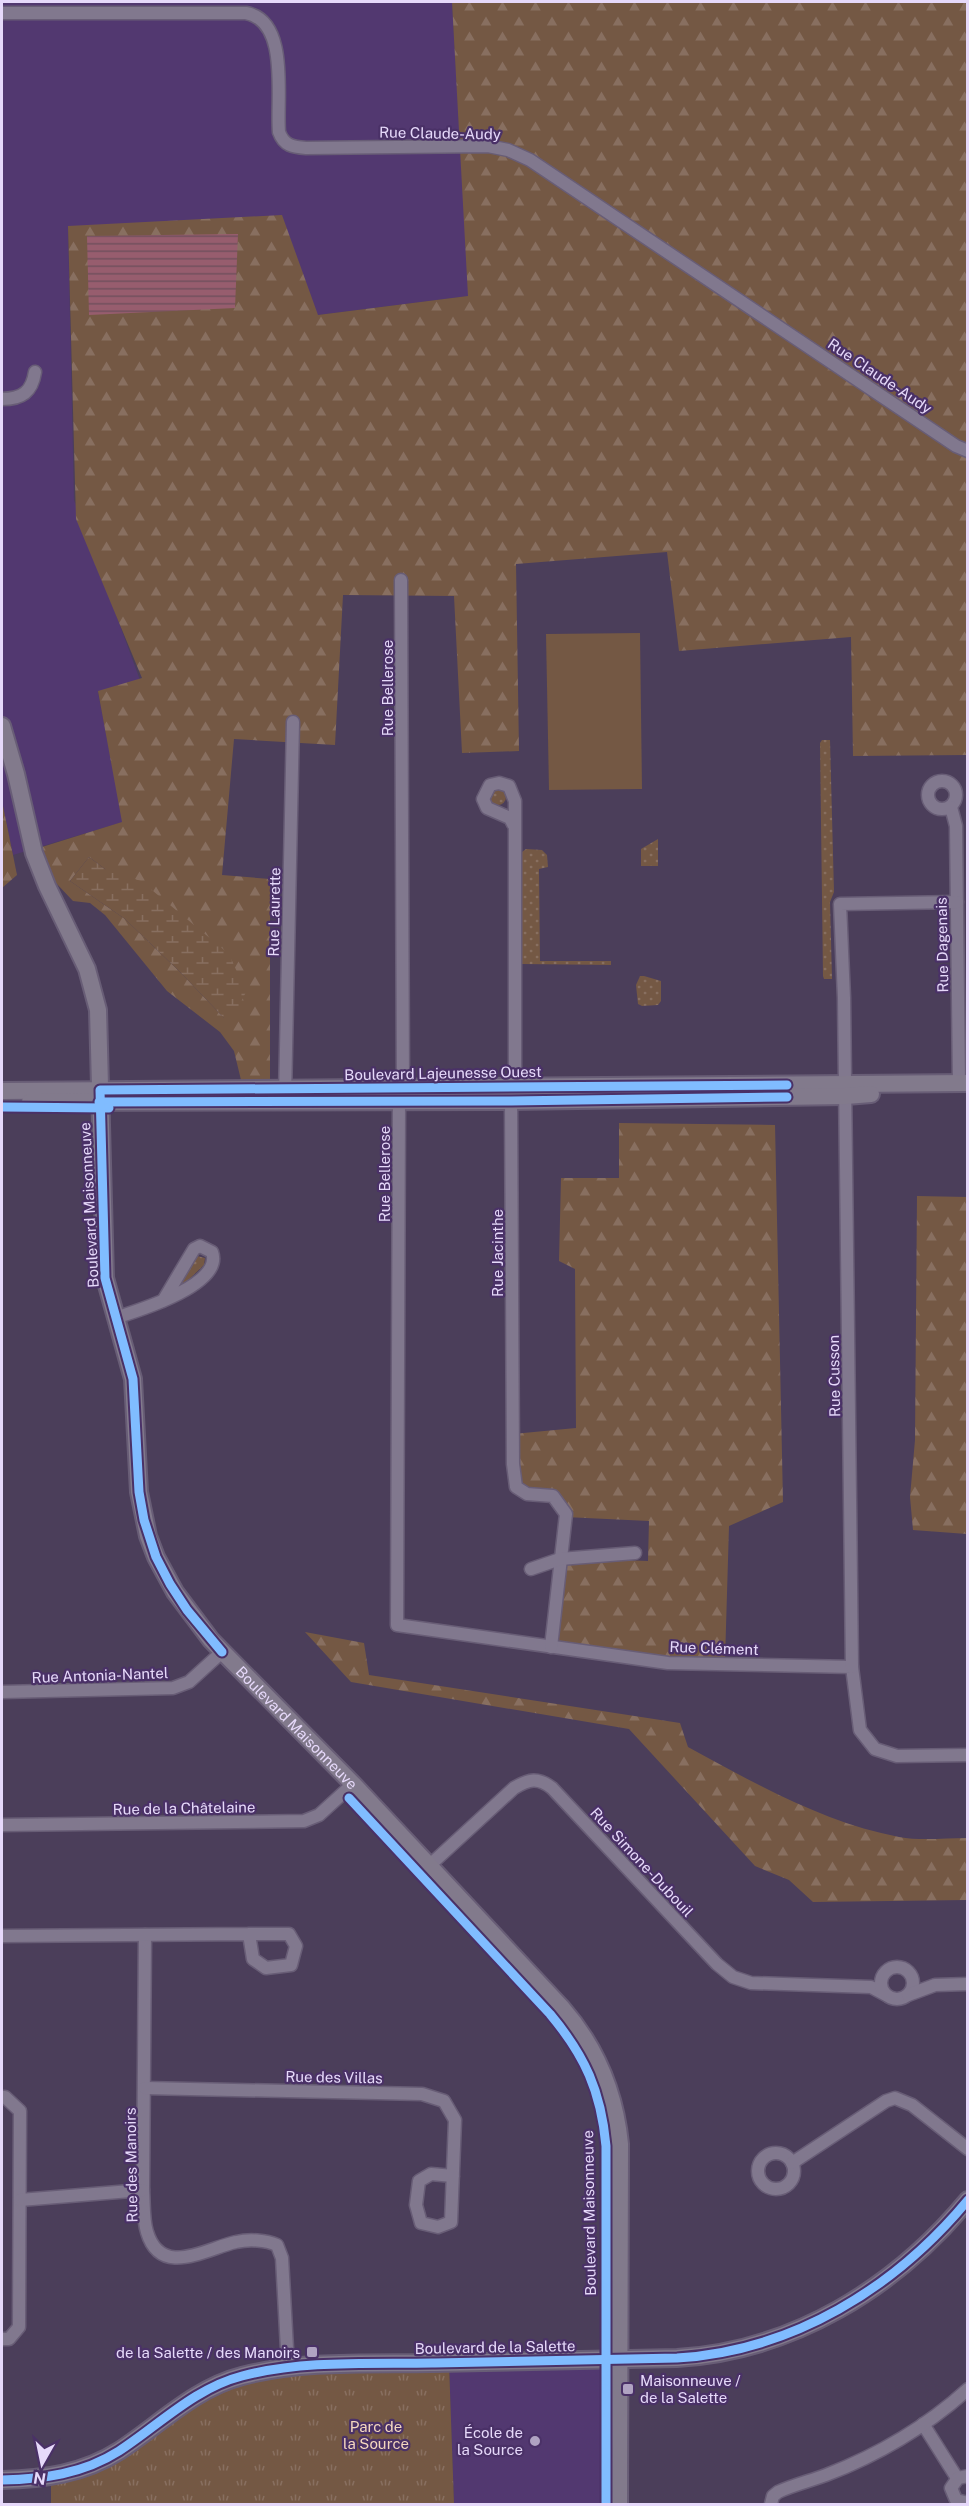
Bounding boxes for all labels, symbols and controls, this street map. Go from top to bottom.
street label: Rue Claude-Audy [379,123,501,143]
street label: Rue Claude-Audy [825,335,935,417]
street label: Rue Bellerose [379,640,396,736]
street label: Rue Laurette [265,867,283,957]
street label: Rue Dagenais [933,897,951,993]
street label: Boulevard Lajeunesse Ouest [344,1063,542,1083]
street label: Boulevard Maisonneuve [76,1122,102,1288]
street label: Rue Bellerose [376,1126,393,1222]
street label: Rue Jacinthe [489,1209,506,1297]
street label: Rue Cusson [825,1335,843,1417]
street label: Rue Clément [669,1638,759,1658]
street label: Boulevard Maisonneuve [233,1662,361,1792]
street label: Rue Antonia-Nantel [31,1664,169,1686]
street label: Rue de la Châtelaine [112,1798,256,1818]
street label: Rue Simone-Dubouil [587,1804,697,1920]
street label: Rue des Villas [285,2068,383,2086]
street label: Rue des Manoirs [121,2107,141,2223]
street label: Boulevard Maisonneuve [579,2130,599,2296]
street label: Boulevard de la Salette [414,2337,576,2357]
place label: de la Salette / des Manoirs [116,2344,300,2361]
marker: de la Salette / des Manoirs [305,2345,319,2359]
place label: Maisonneuve / de la Salette [640,2372,741,2406]
marker: Maisonneuve / de la Salette [621,2382,635,2396]
park label: Parc de la Source [343,2418,409,2452]
place label: École de la Source [457,2424,523,2458]
north arrow [12,2434,72,2494]
marker: École de la Source [528,2434,542,2448]
text: N [32,2468,47,2489]

